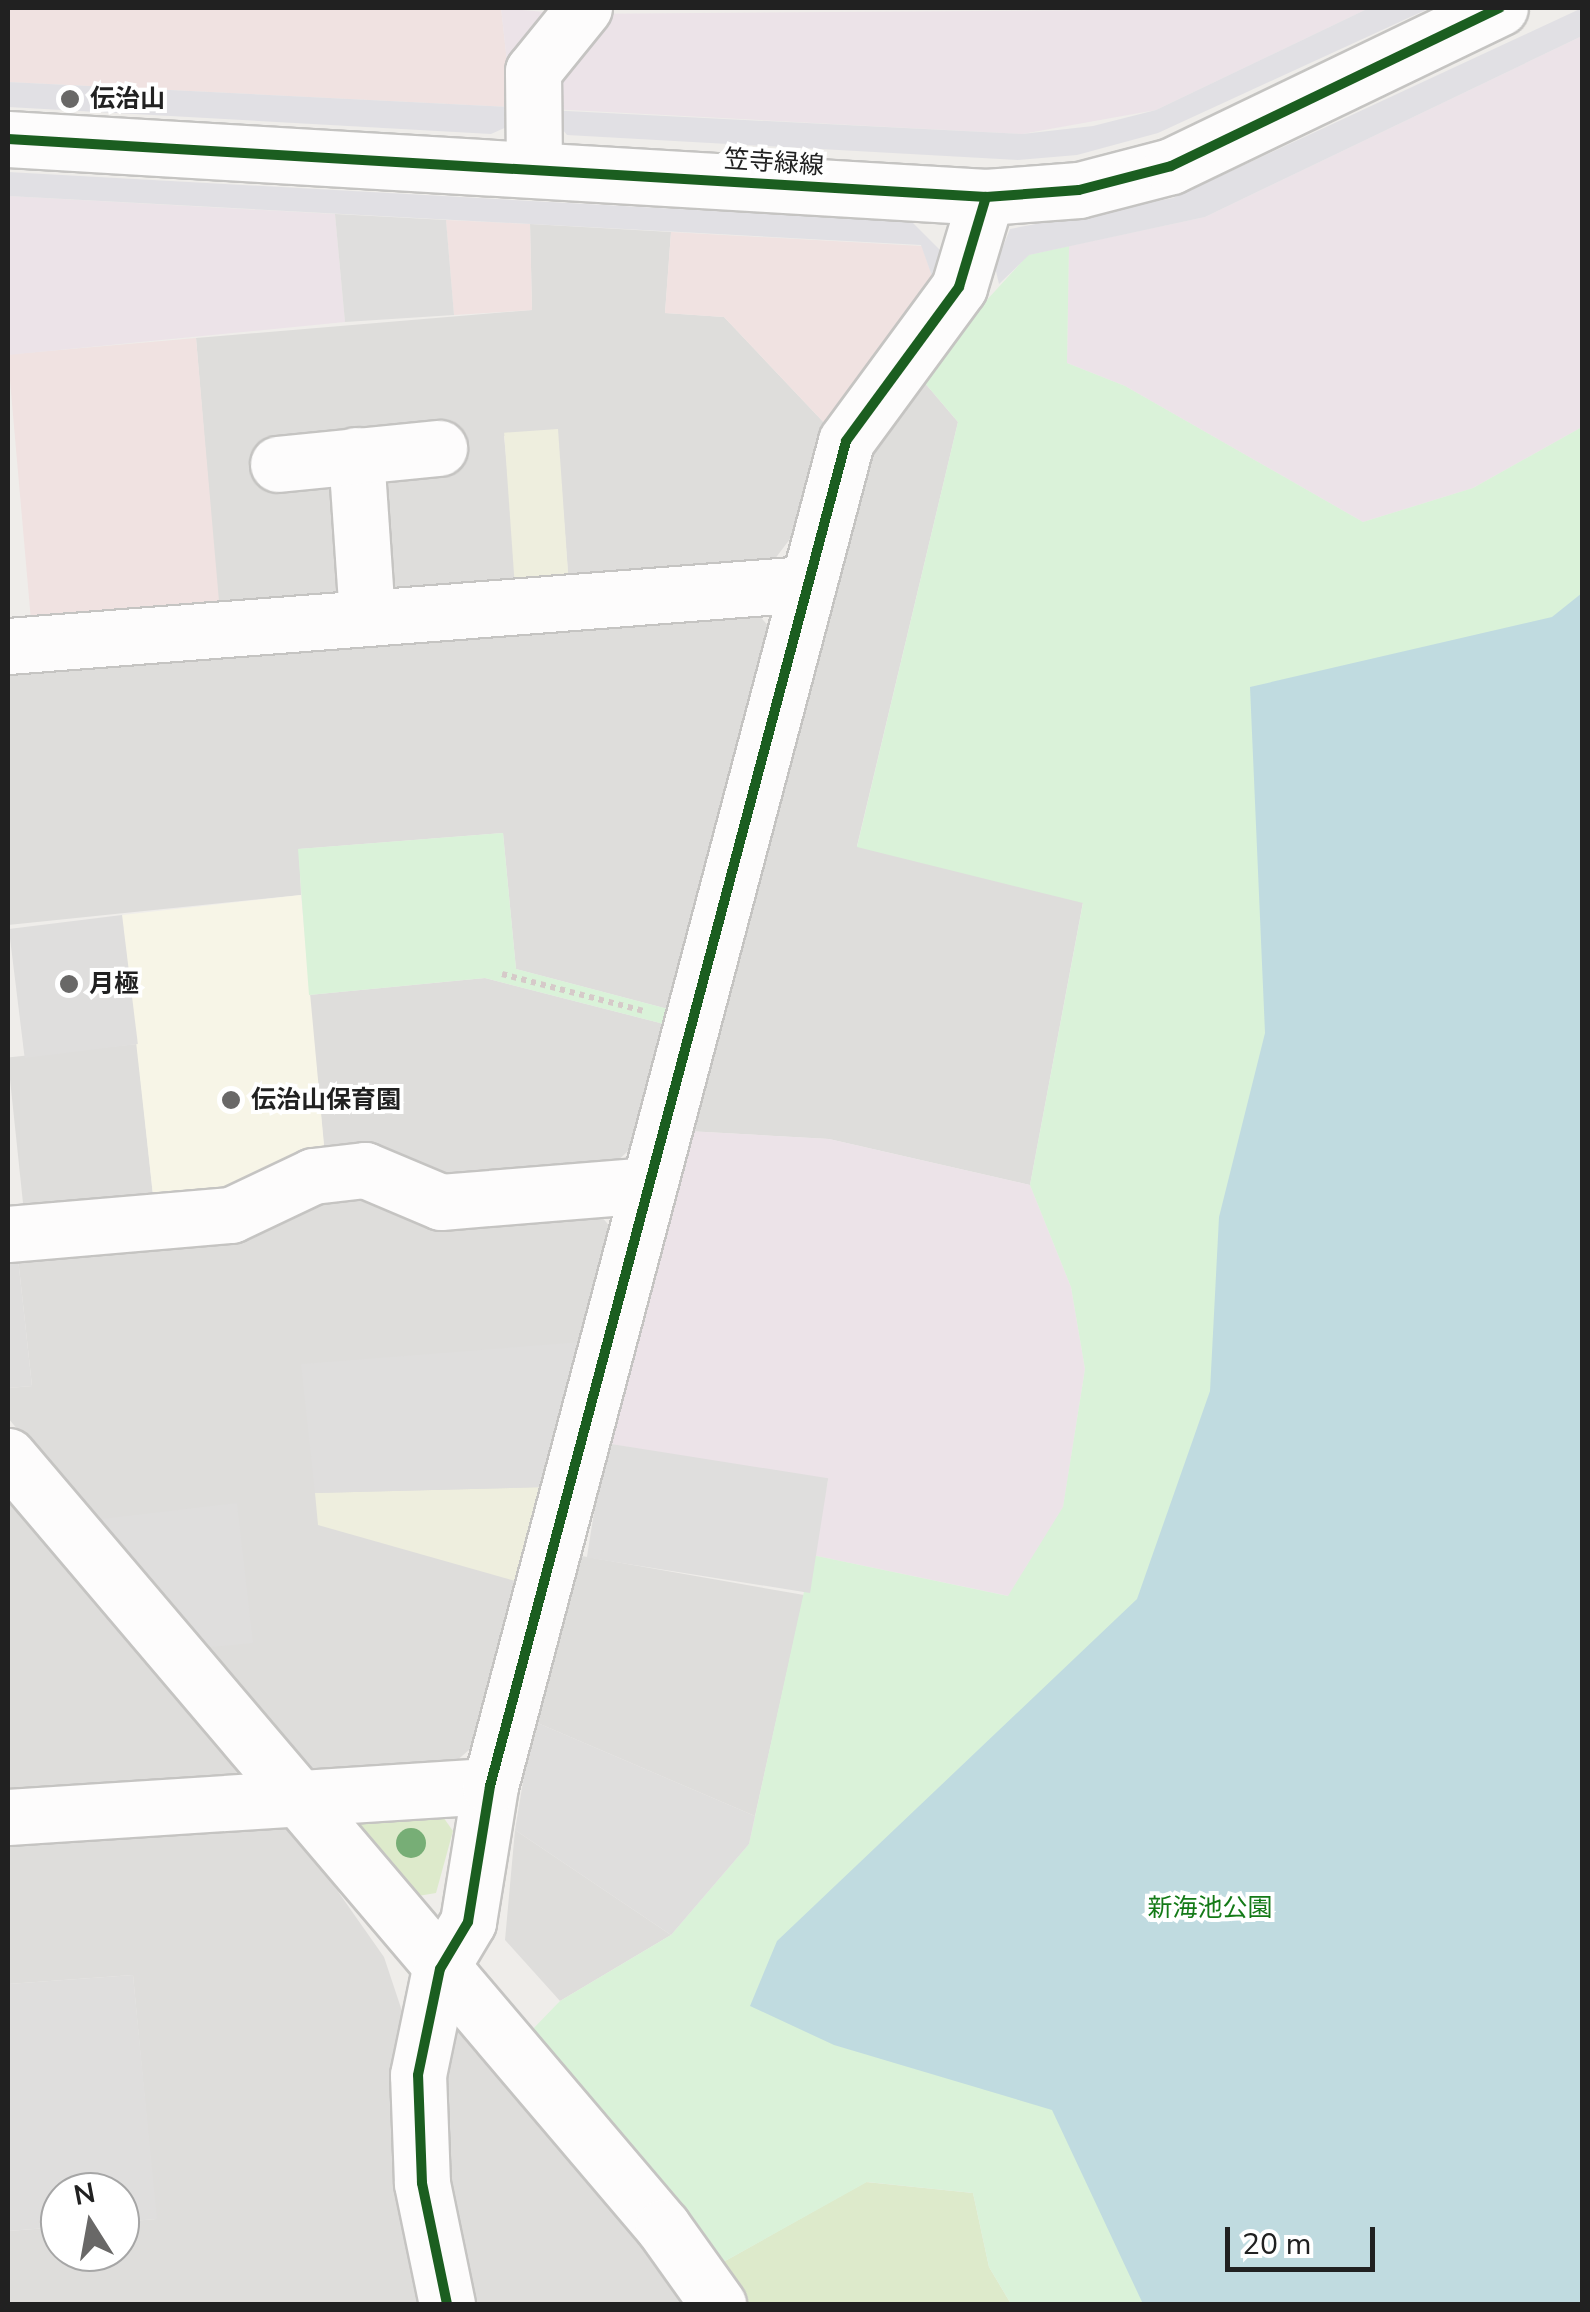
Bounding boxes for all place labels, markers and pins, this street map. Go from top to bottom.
place label: 伝治山 [90,84,165,114]
marker: 伝治山 [59,88,81,110]
place label: 月極 [89,969,139,999]
marker: 月極 [58,973,80,995]
place label: 伝治山保育園 [251,1085,401,1115]
marker: 伝治山保育園 [220,1089,242,1111]

